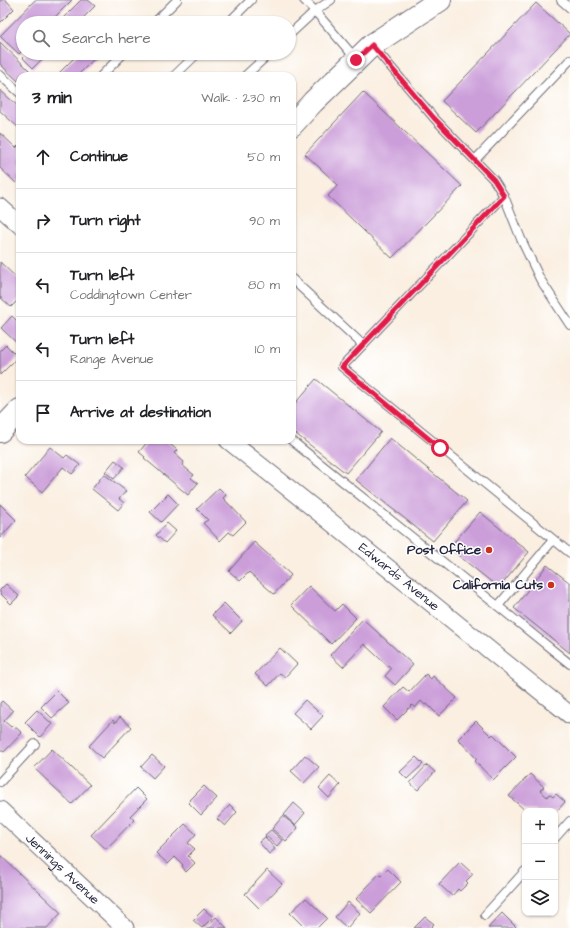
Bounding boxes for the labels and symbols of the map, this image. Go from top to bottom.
route end [347,51,365,69]
route start [431,439,449,457]
street label: Edwards Avenue [355,539,443,615]
place label: Post Office [407,541,481,559]
marker: Post Office [484,545,494,555]
place label: California Cuts [453,576,543,594]
marker: California Cuts [546,580,556,590]
street label: Jennings Avenue [21,829,104,909]

